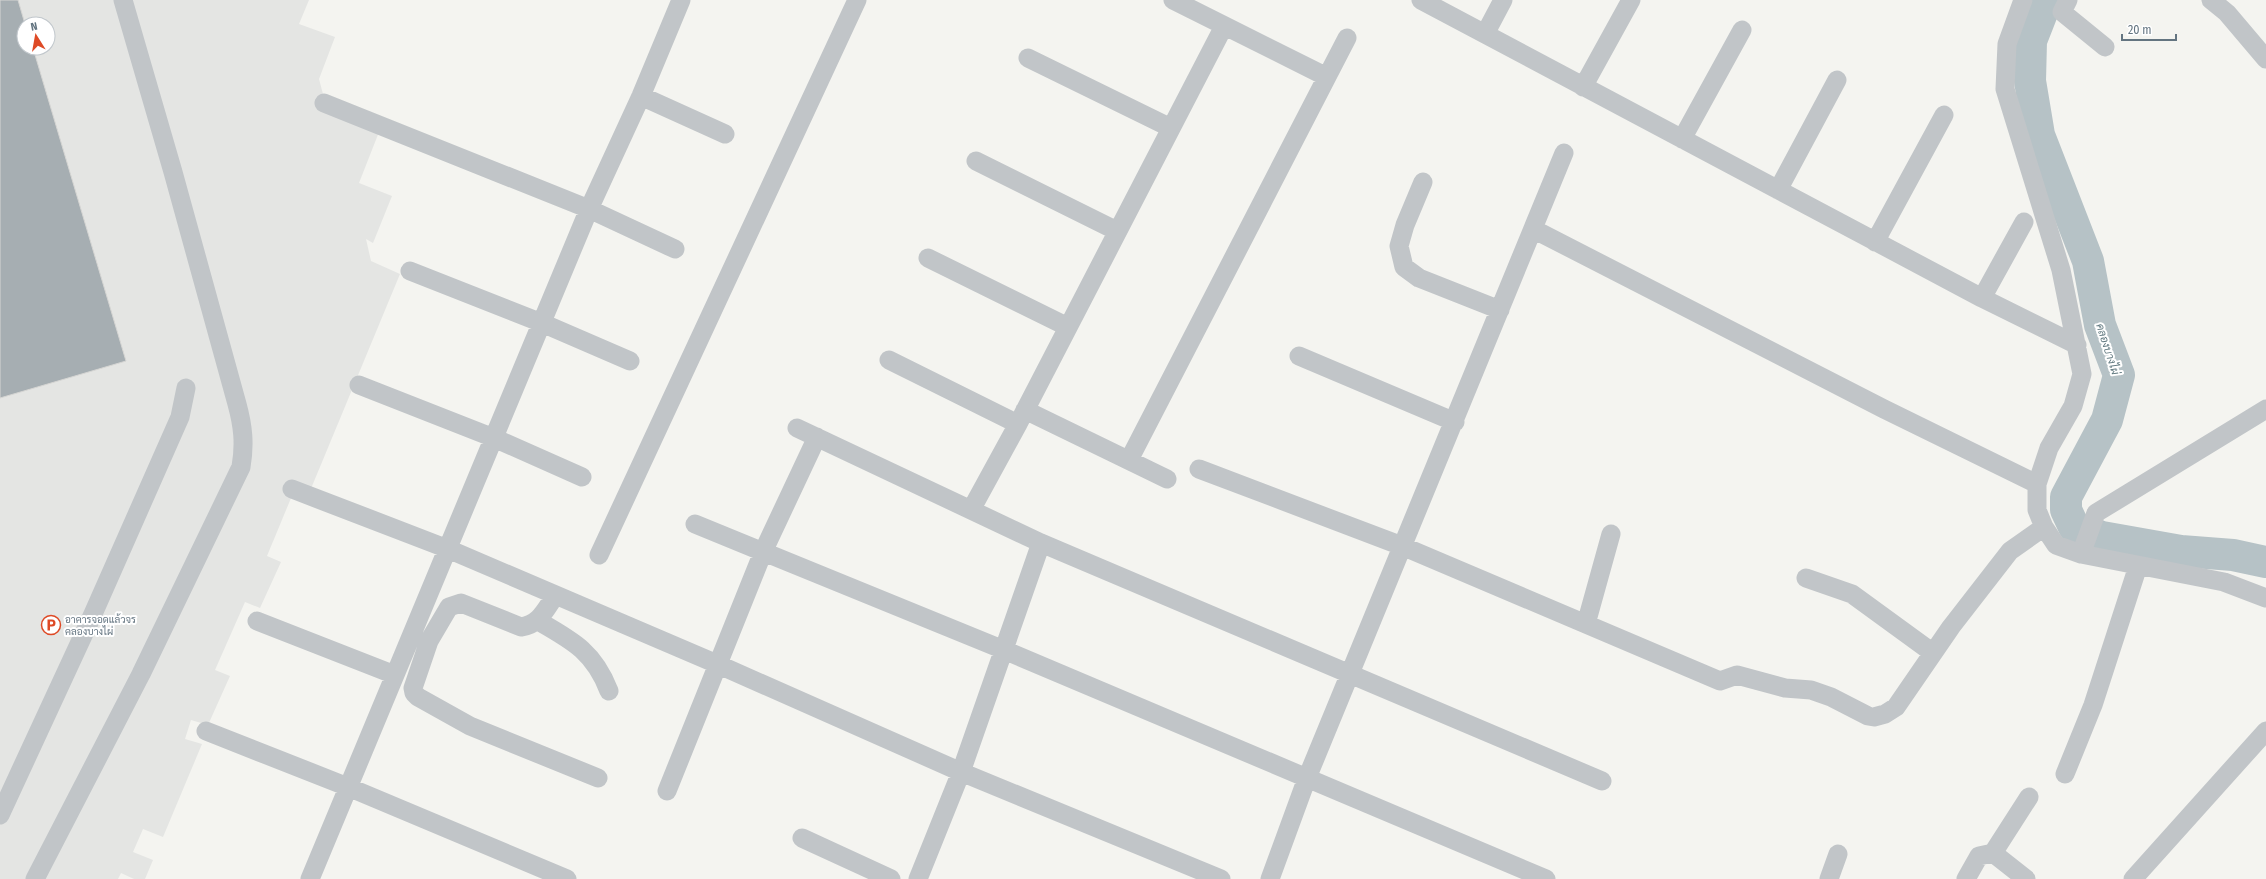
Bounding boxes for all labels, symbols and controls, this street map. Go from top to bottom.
north arrow [16,16,56,56]
scale bar [2122,16,2176,42]
text: N [30,20,39,34]
text: 20 m [2128,23,2152,37]
water label: คลองบางไผ่ [2093,321,2124,377]
place label: อาคารจอดแล้วจร คลองบางไผ่ [65,613,136,638]
parking icon: อาคารจอดแล้วจร คลองบางไผ่ [40,614,62,636]

